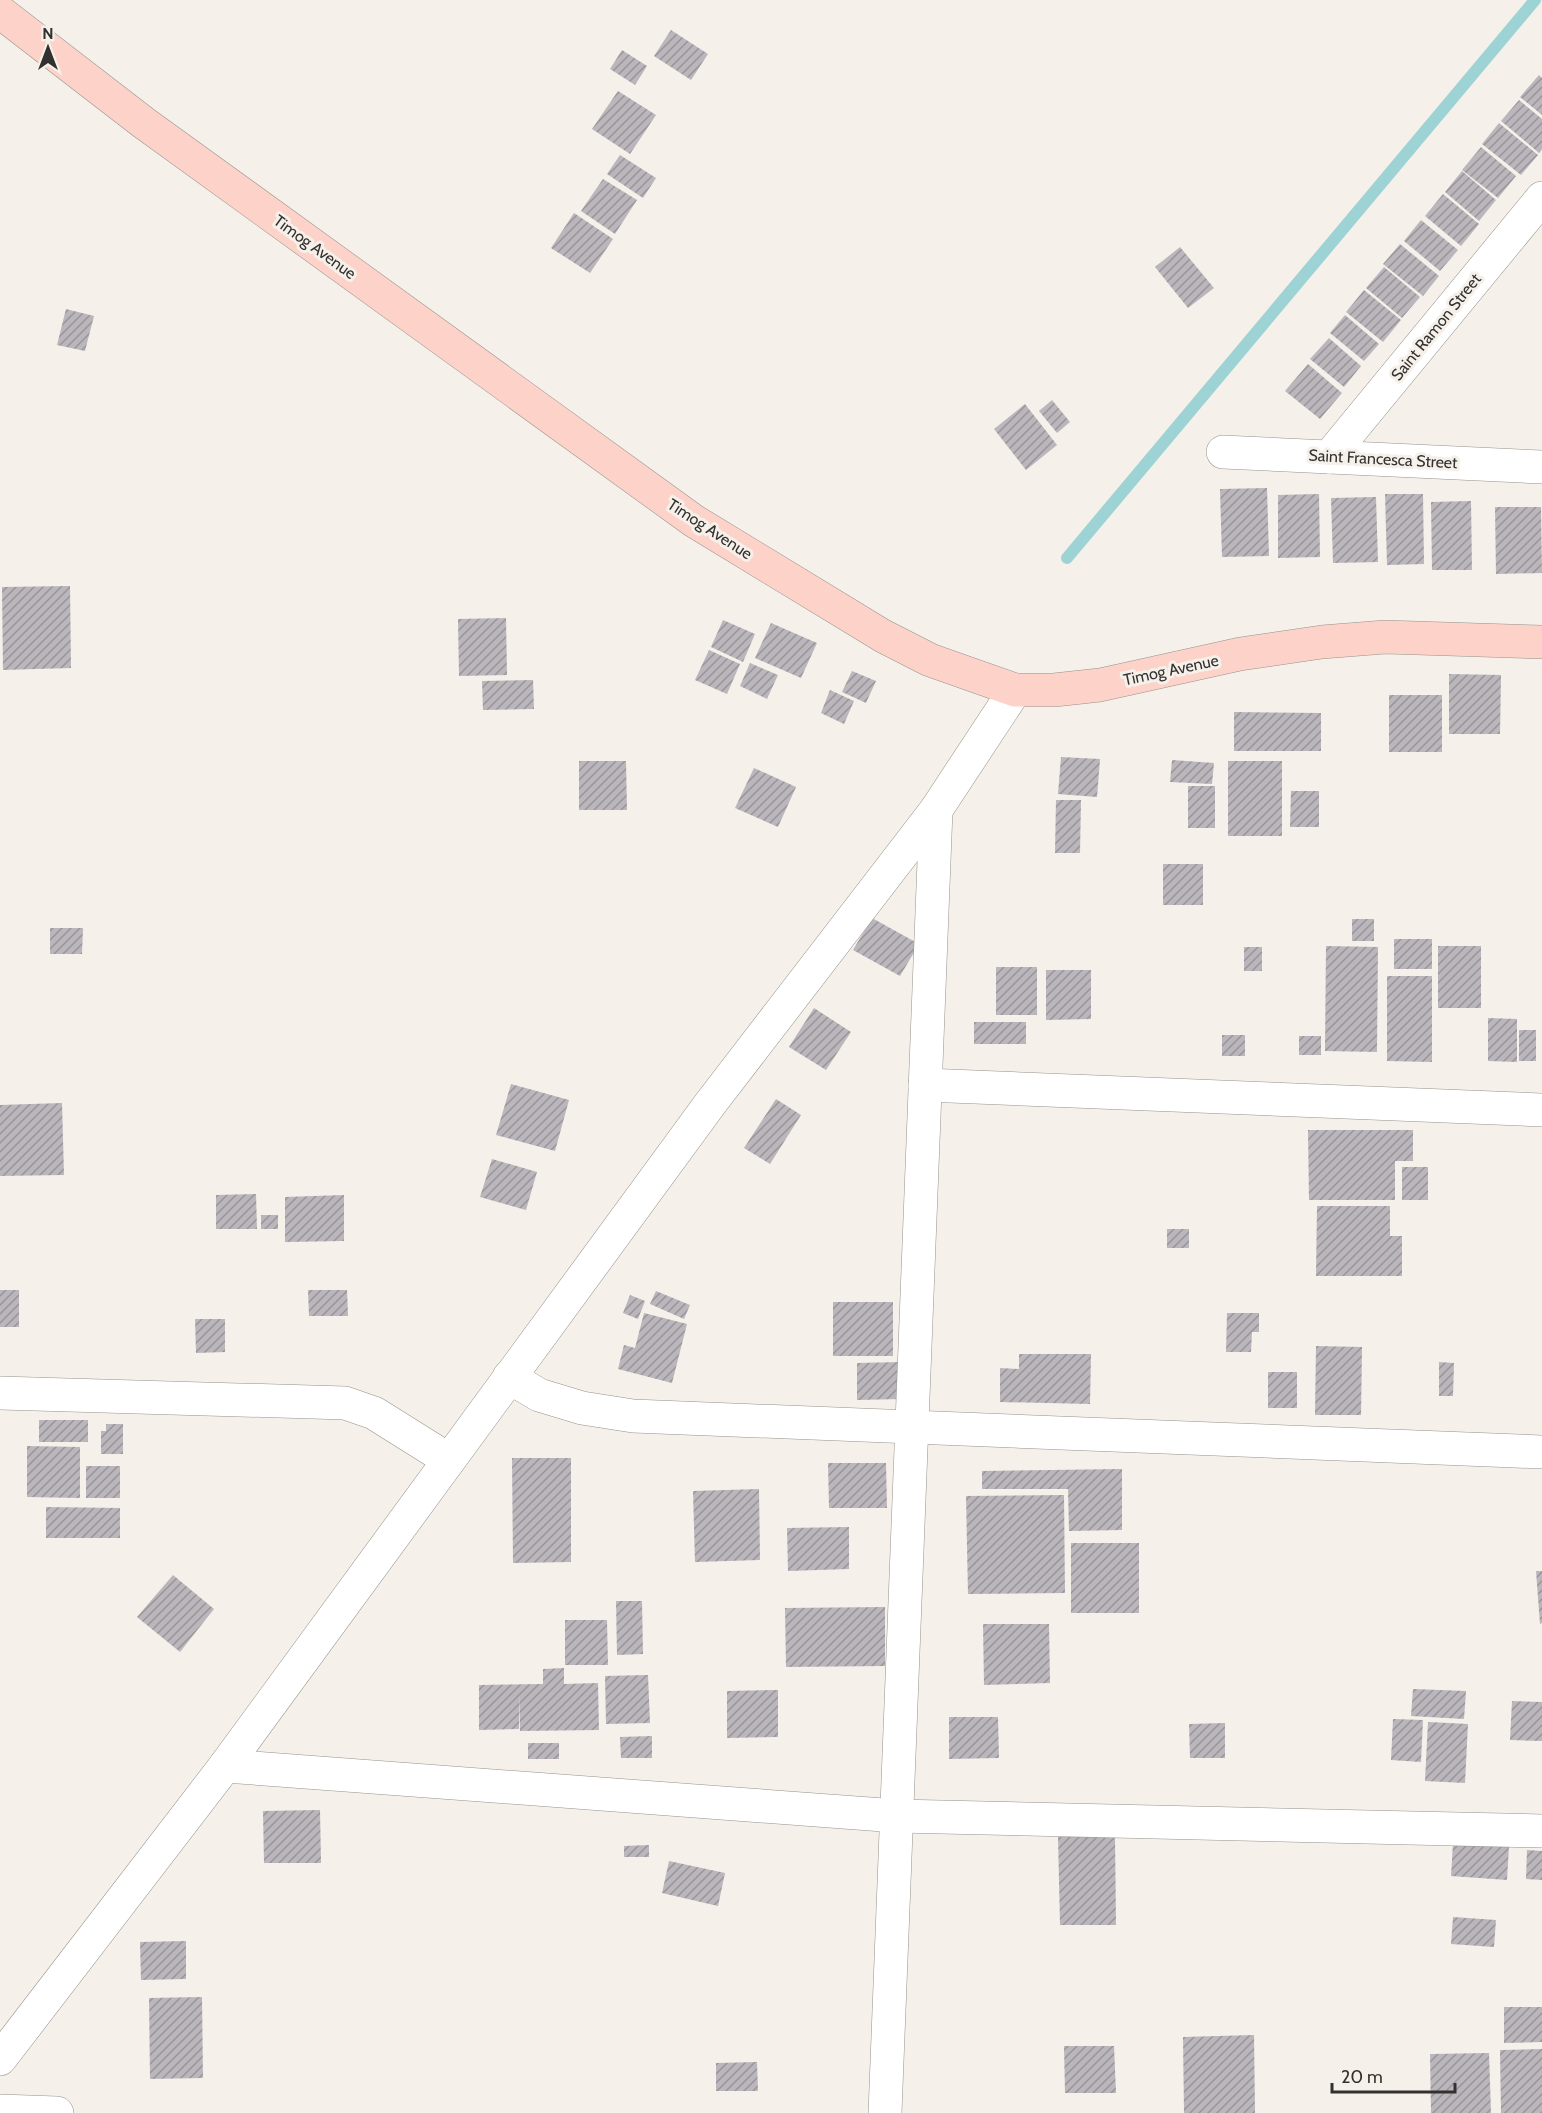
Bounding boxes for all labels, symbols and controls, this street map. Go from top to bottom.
north arrow [18,18,78,78]
text: N [42,24,54,43]
street label: Timog Avenue [270,211,360,283]
street label: Saint Ramon Street [1387,269,1485,384]
street label: Saint Francesca Street [1308,446,1459,472]
street label: Timog Avenue [664,495,756,563]
street label: Timog Avenue [1122,651,1220,689]
scale bar [1332,2056,1455,2094]
text: 20 m [1341,2066,1383,2088]

